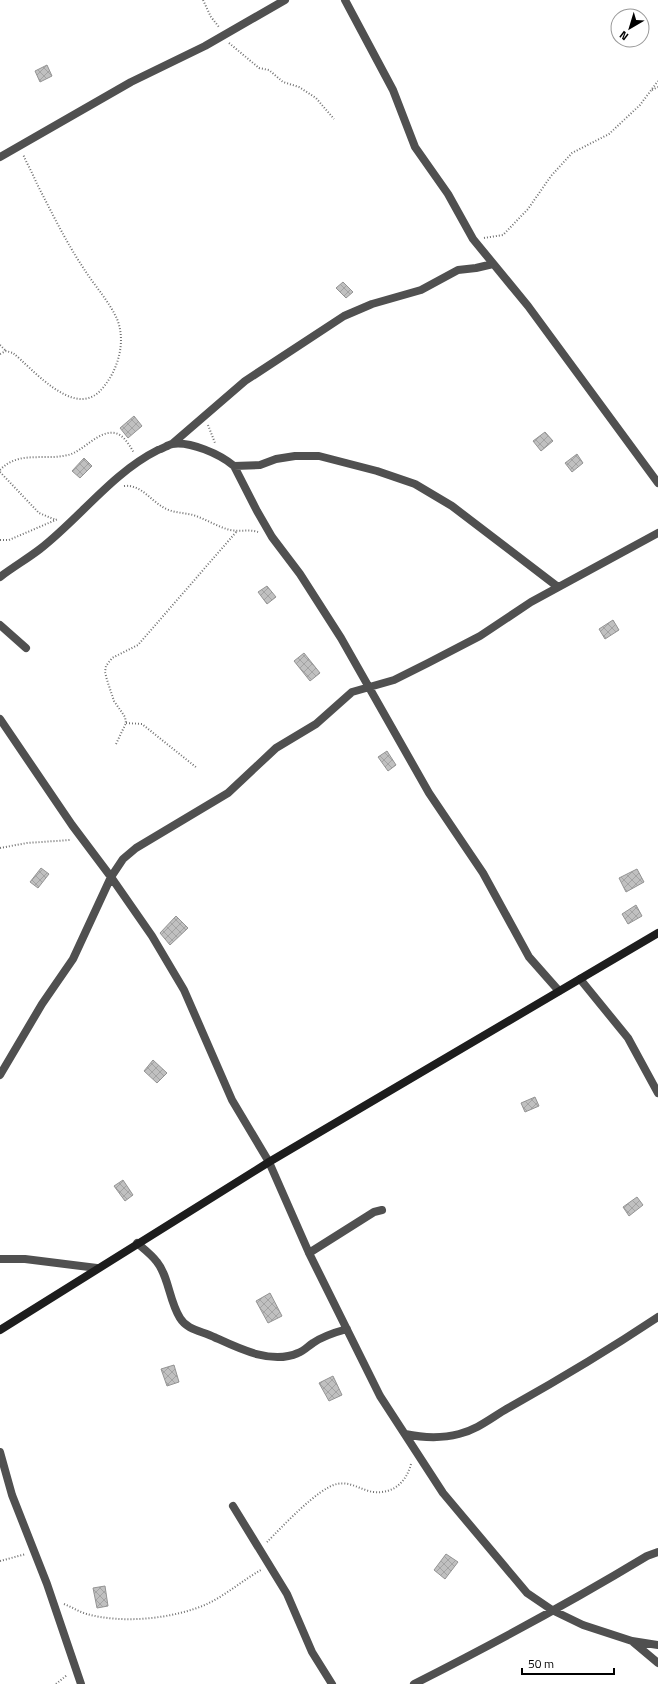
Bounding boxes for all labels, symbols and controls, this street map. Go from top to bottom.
north arrow [610,8,650,48]
text: N [616,27,632,45]
scale bar [522,1650,614,1676]
text: 50 m [528,1654,554,1673]

